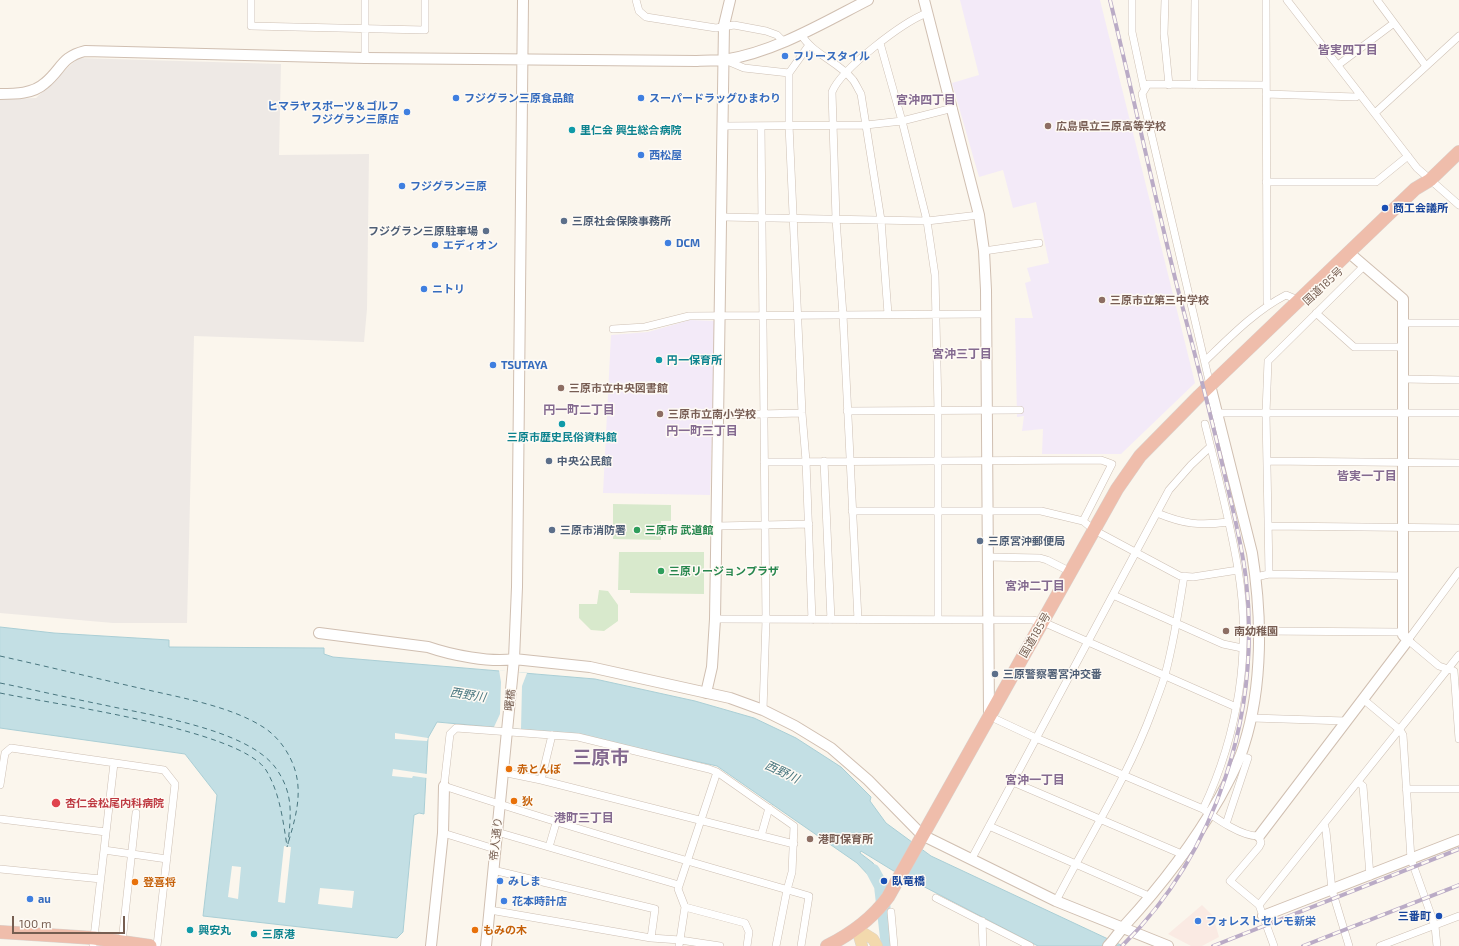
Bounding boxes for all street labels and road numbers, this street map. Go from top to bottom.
street label: 国道185号 [1300,264,1346,308]
street label: 国道185号 [1017,610,1053,660]
street label: 曙橋 [502,688,518,712]
street label: 帝人通り [487,816,505,862]

